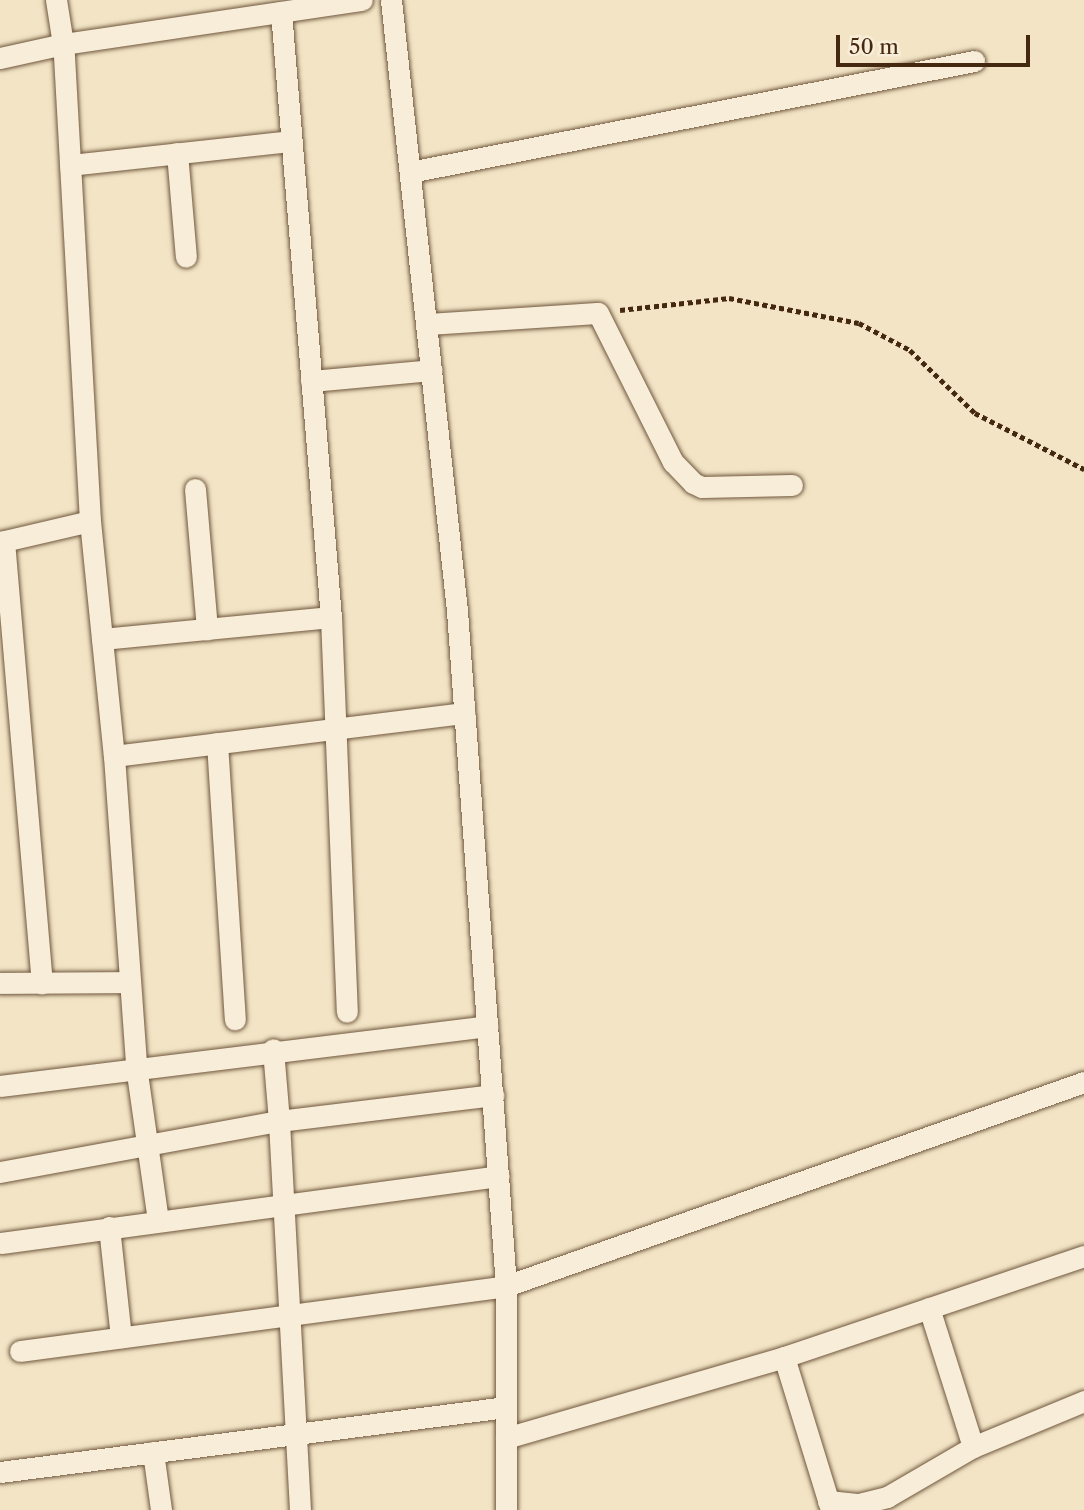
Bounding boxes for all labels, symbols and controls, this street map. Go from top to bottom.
scale bar [839,21,1033,65]
text: 50 m [849,34,899,59]

